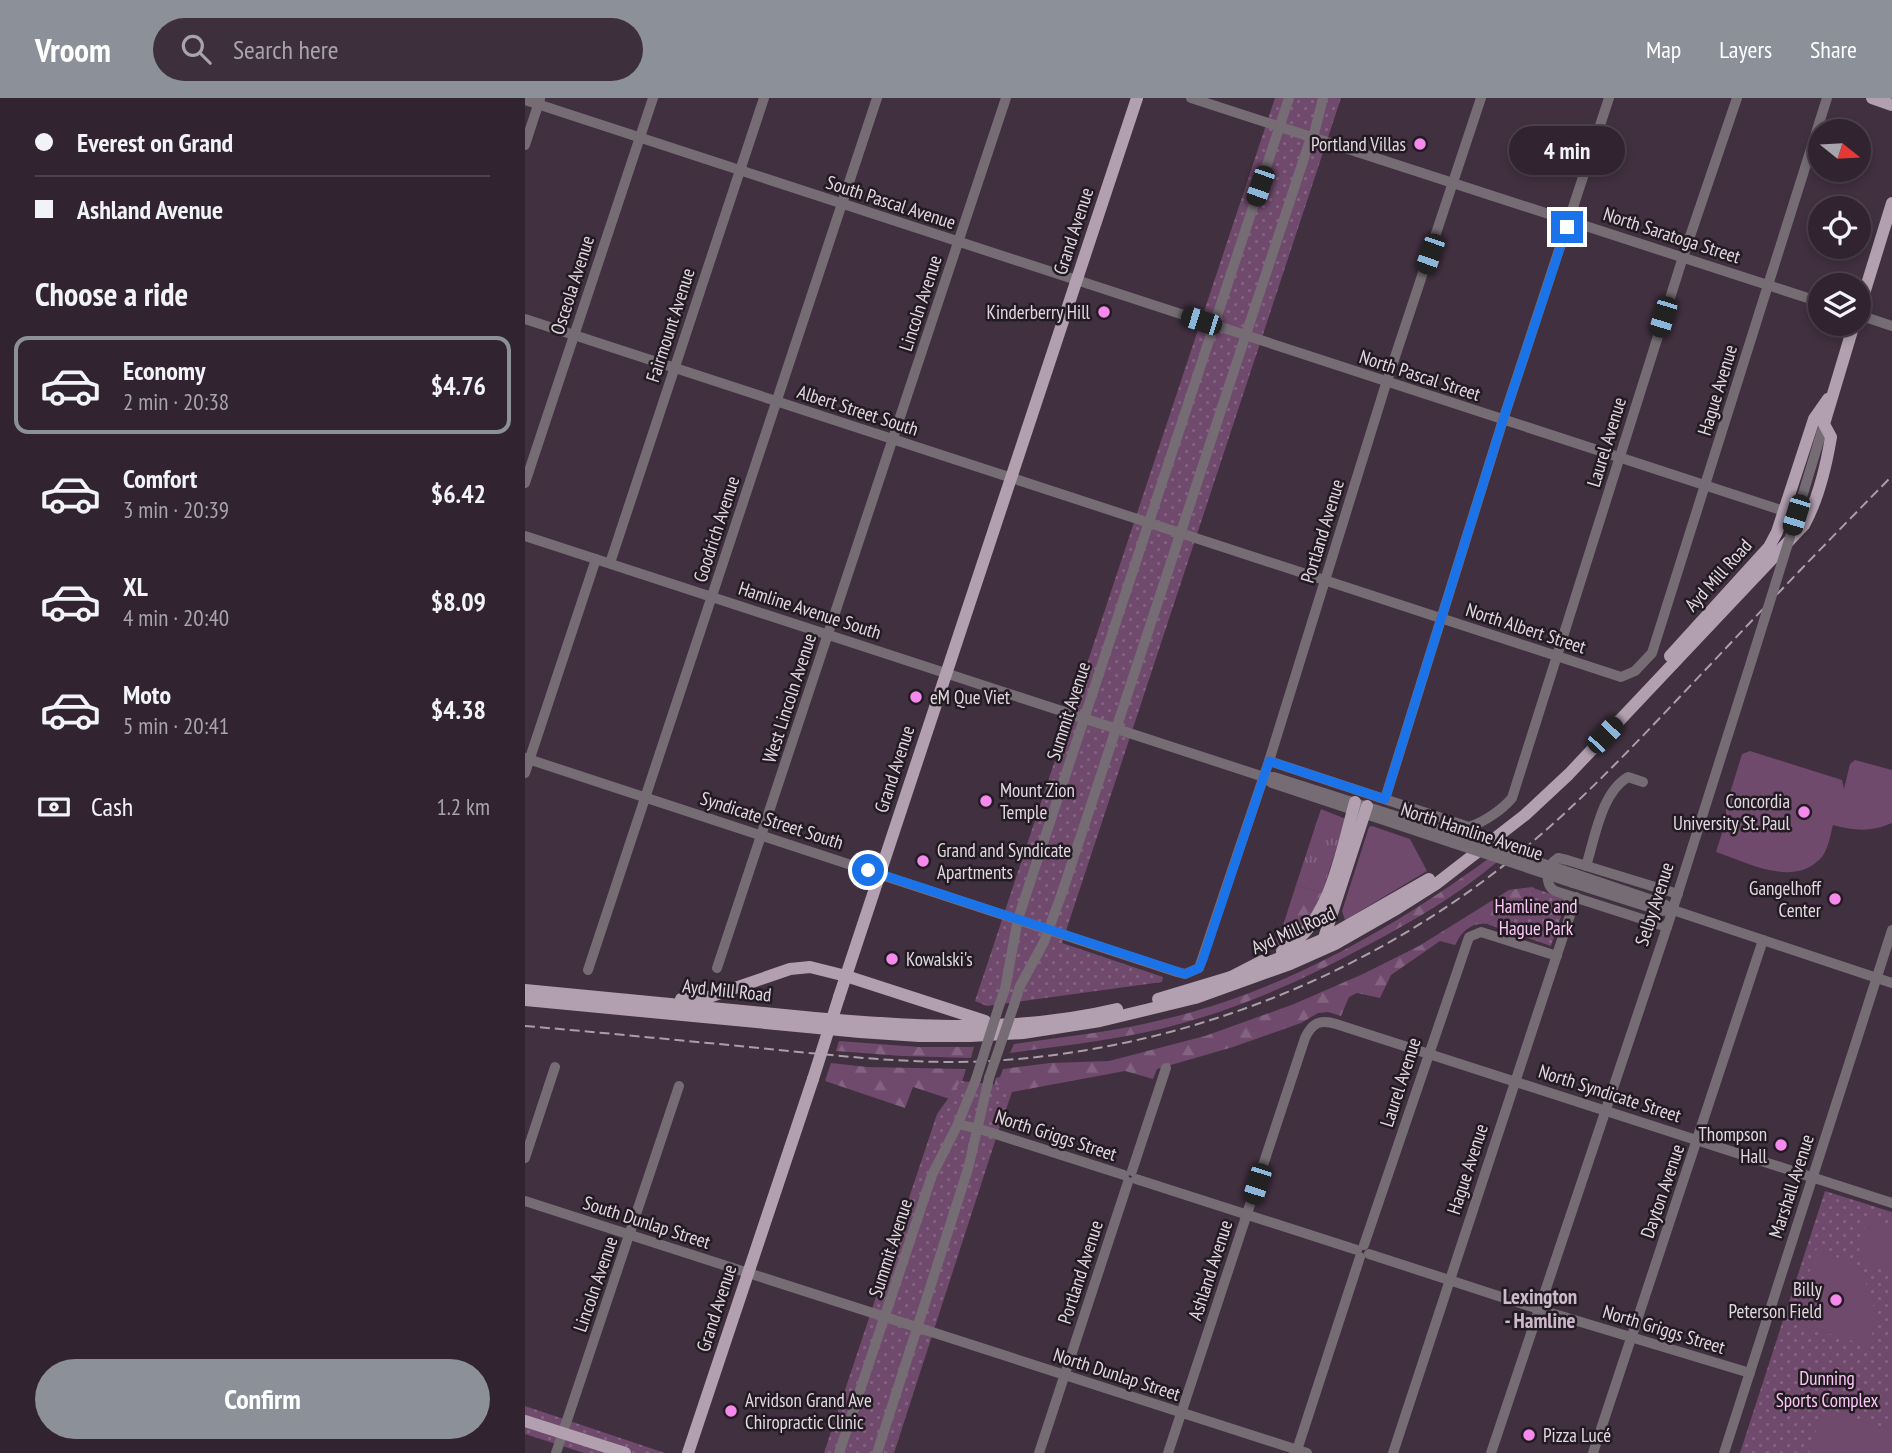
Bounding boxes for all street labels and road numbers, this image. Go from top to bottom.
street label: South Pascal Avenue [823,170,959,234]
street label: Grand Avenue [1048,184,1098,278]
street label: North Saratoga Street [1600,202,1744,269]
street label: Osceola Avenue [545,232,599,338]
street label: Lincoln Avenue [893,252,947,354]
street label: Fairmount Avenue [640,265,700,385]
street label: Hague Avenue [1692,342,1742,438]
street label: North Pascal Street [1356,344,1484,406]
street label: Albert Street South [794,379,922,441]
street label: Laurel Avenue [1581,394,1631,490]
street label: Goodrich Avenue [688,473,744,585]
street label: Portland Avenue [1295,476,1349,586]
street label: Ayd Mill Road [1679,534,1757,616]
street label: Hamline Avenue South [736,576,884,644]
street label: North Albert Street [1463,597,1590,659]
street label: West Lincoln Avenue [757,630,821,766]
street label: Summit Avenue [1041,659,1095,763]
street label: Grand Avenue [869,722,919,816]
street label: Syndicate Street South [698,786,846,854]
street label: North Hamline Avenue [1398,797,1546,865]
street label: Selby Avenue [1629,859,1679,949]
street label: Ayd Mill Road [1247,901,1339,959]
street label: Ayd Mill Road [681,973,773,1007]
street label: Laurel Avenue [1374,1034,1426,1130]
street label: North Syndicate Street [1536,1059,1685,1128]
street label: North Griggs Street [992,1104,1121,1166]
street label: Hague Avenue [1441,1121,1493,1217]
street label: Marshall Avenue [1763,1131,1819,1241]
street label: Dayton Avenue [1635,1141,1689,1241]
street label: South Dunlap Street [580,1190,714,1254]
street label: Summit Avenue [863,1196,917,1300]
street label: Portland Avenue [1052,1217,1108,1327]
street label: Ashland Avenue [1183,1217,1238,1323]
street label: Lincoln Avenue [567,1233,623,1335]
street label: Grand Avenue [691,1261,741,1355]
street label: North Griggs Street [1600,1299,1729,1359]
street label: North Dunlap Street [1051,1342,1184,1406]

